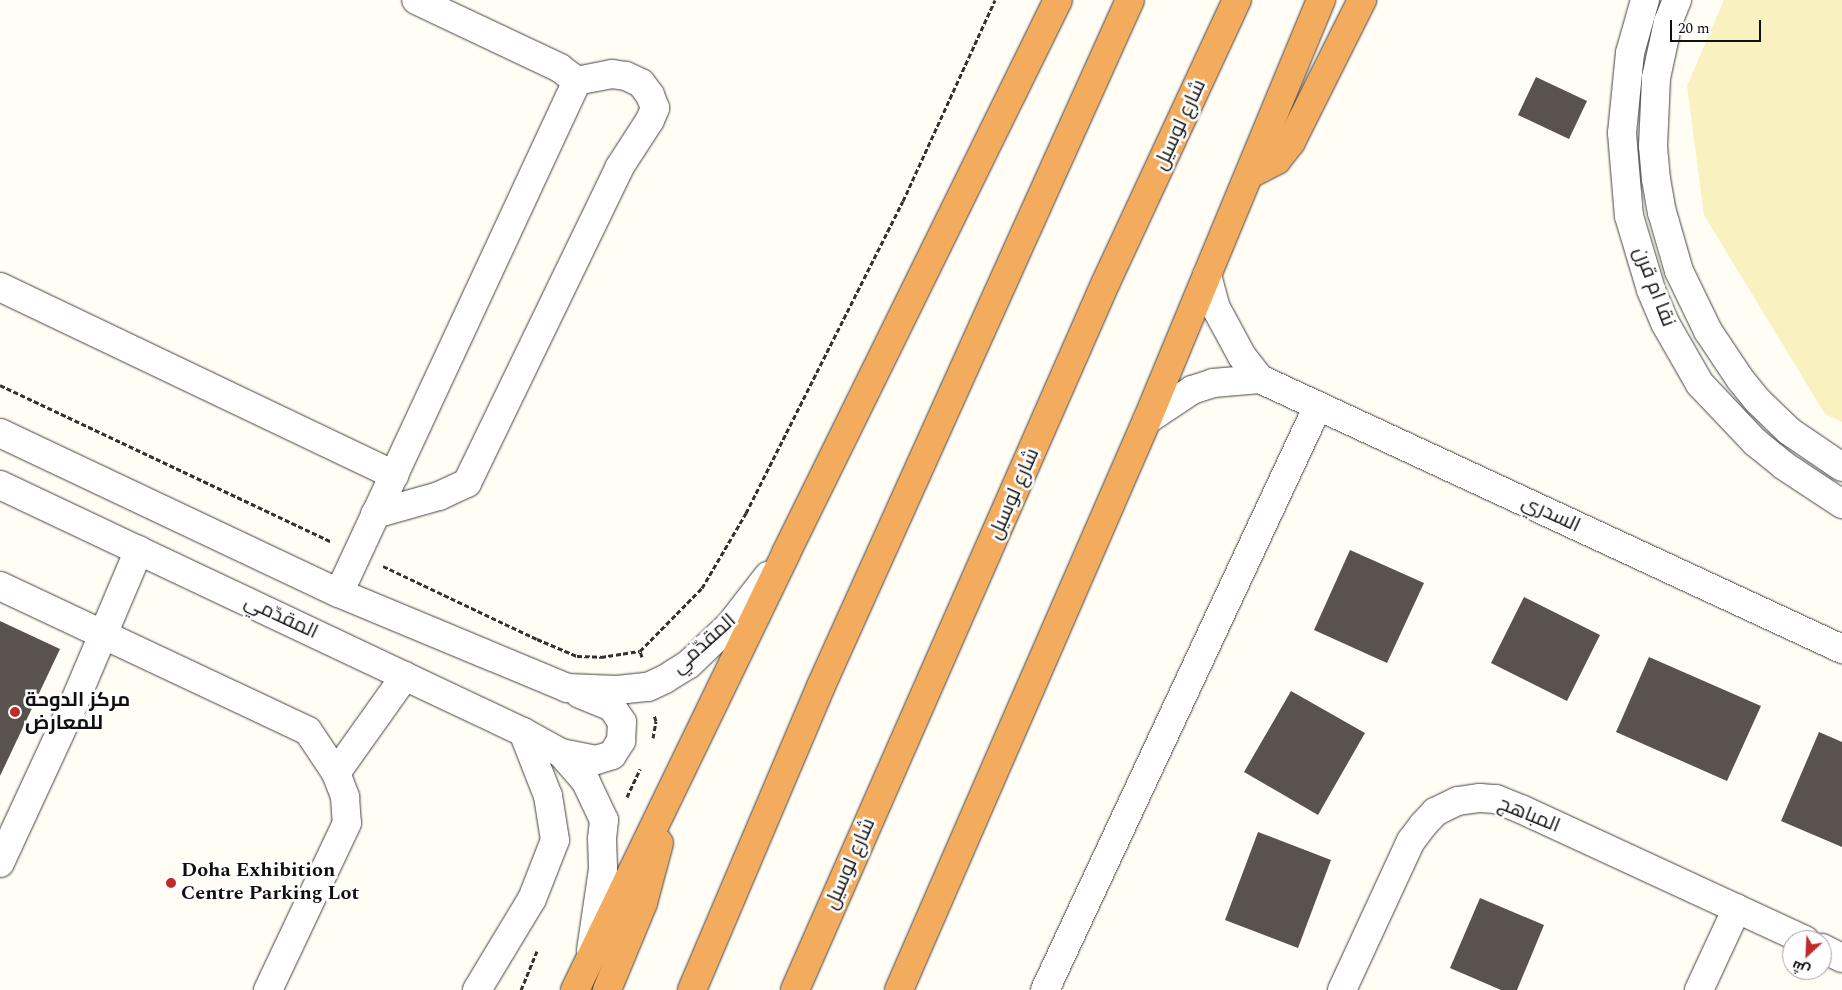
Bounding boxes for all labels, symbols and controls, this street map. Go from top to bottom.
scale bar [1672,10,1763,42]
text: 20 m [1678,17,1710,40]
street label: شارع لوسيل [1149,76,1211,174]
street label: نقا ام قرن [1628,244,1680,330]
street label: شارع لوسيل [983,445,1045,543]
street label: السدري [1518,490,1584,538]
street label: المقدّمي [240,590,322,644]
street label: المقدّمي [667,609,741,679]
place label: مركز الدوحة للمعارض [25,688,130,735]
marker: مركز الدوحة للمعارض [9,706,21,718]
street label: المباهج [1495,792,1563,838]
street label: شارع لوسيل [819,815,881,913]
place label: Doha Exhibition Centre Parking Lot [181,859,359,906]
marker: Doha Exhibition Centre Parking Lot [165,877,177,889]
north arrow [1782,930,1832,980]
text: ش [1788,955,1813,981]

